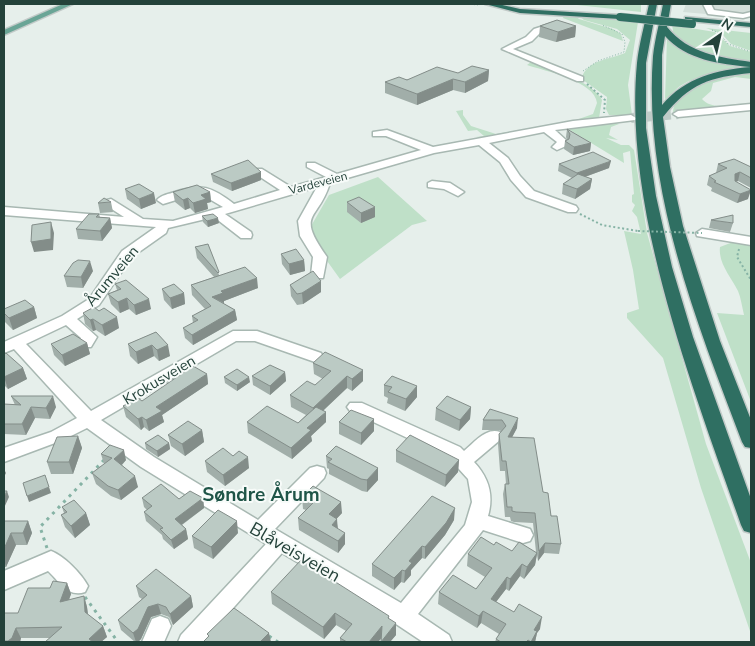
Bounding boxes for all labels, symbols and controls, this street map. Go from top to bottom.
north arrow [695,10,745,60]
text: N [717,14,737,35]
street label: Vardeveien [286,168,349,199]
street label: Årumveien [80,241,143,310]
street label: Krokusveien [119,350,199,410]
district label: Søndre Årum [202,481,320,508]
street label: Blåveisveien [245,516,345,588]

